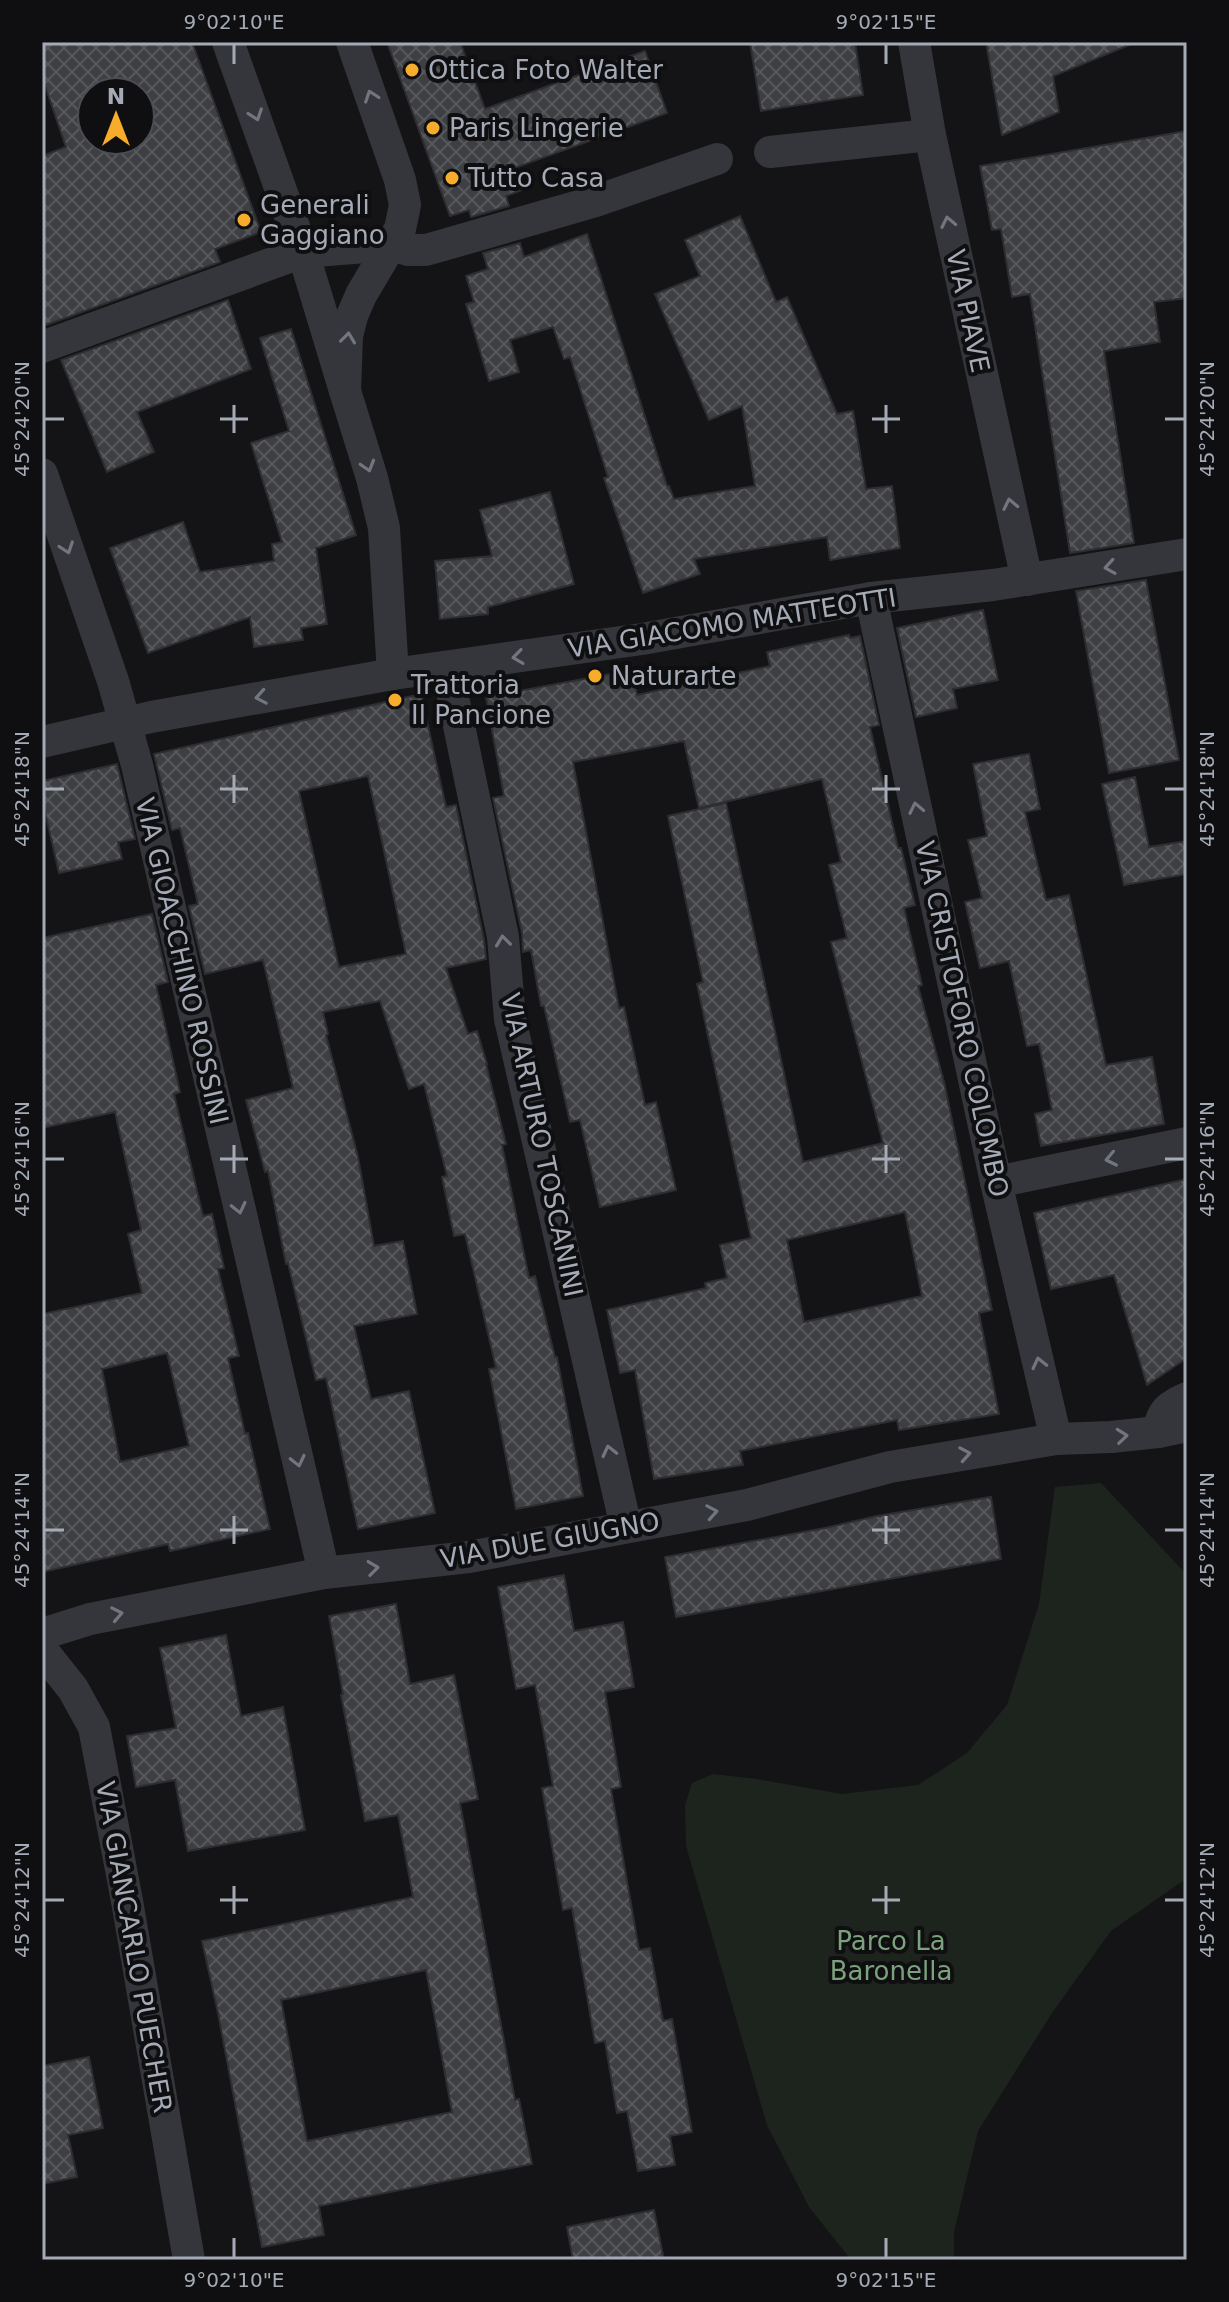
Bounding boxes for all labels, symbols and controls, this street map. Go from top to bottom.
text: 9°02'10"E [184,10,284,34]
text: 9°02'15"E [836,10,936,34]
place label: Ottica Foto Walter [428,55,663,85]
marker: Ottica Foto Walter [403,61,421,79]
north arrow [76,76,156,156]
text: N [107,84,125,109]
one-way arrow [365,90,381,104]
one-way arrow [246,107,262,121]
place label: Paris Lingerie [449,113,624,143]
marker: Paris Lingerie [424,119,442,137]
place label: Tutto Casa [467,163,605,193]
marker: Tutto Casa [443,169,461,187]
place label: Generali Gaggiano [260,190,385,250]
marker: Generali Gaggiano [235,211,253,229]
one-way arrow [941,216,958,229]
street label: VIA PIAVE [940,247,996,375]
one-way arrow [339,331,356,344]
text: 45°24'20"N [10,361,34,477]
text: 45°24'20"N [1195,361,1219,477]
one-way arrow [359,458,375,472]
one-way arrow [1002,497,1019,511]
one-way arrow [58,540,74,554]
one-way arrow [1103,557,1117,574]
street label: VIA GIACOMO MATTEOTTI [566,582,898,664]
one-way arrow [511,648,525,665]
place label: Naturarte [611,661,737,691]
marker: Naturarte [586,667,604,685]
place label: Trattoria Il Pancione [410,670,551,730]
one-way arrow [254,688,268,705]
marker: Trattoria Il Pancione [386,691,404,709]
text: 45°24'18"N [10,731,34,847]
text: 45°24'18"N [1195,731,1219,847]
street label: VIA GIOACCHINO ROSSINI [130,795,234,1127]
one-way arrow [908,802,925,815]
street label: VIA CRISTOFORO COLOMBO [910,838,1014,1200]
one-way arrow [495,934,512,948]
street label: VIA ARTURO TOSCANINI [495,990,589,1300]
text: 45°24'16"N [10,1101,34,1217]
text: 45°24'16"N [1195,1101,1219,1217]
one-way arrow [1104,1150,1118,1167]
one-way arrow [230,1200,247,1214]
one-way arrow [1031,1356,1048,1370]
one-way arrow [1116,1428,1129,1445]
one-way arrow [601,1445,618,1459]
one-way arrow [959,1446,972,1463]
one-way arrow [288,1454,305,1468]
text: 45°24'14"N [10,1472,34,1588]
text: 45°24'14"N [1195,1472,1219,1588]
one-way arrow [705,1504,719,1521]
street label: VIA DUE GIUGNO [438,1506,662,1574]
one-way arrow [367,1559,380,1576]
one-way arrow [110,1607,124,1624]
street label: VIA GIANCARLO PUECHER [90,1779,178,2115]
text: 45°24'12"N [10,1842,34,1958]
text: 45°24'12"N [1195,1842,1219,1958]
park label: Parco La Baronella [830,1926,952,1986]
text: 9°02'10"E [184,2268,284,2292]
text: 9°02'15"E [836,2268,936,2292]

